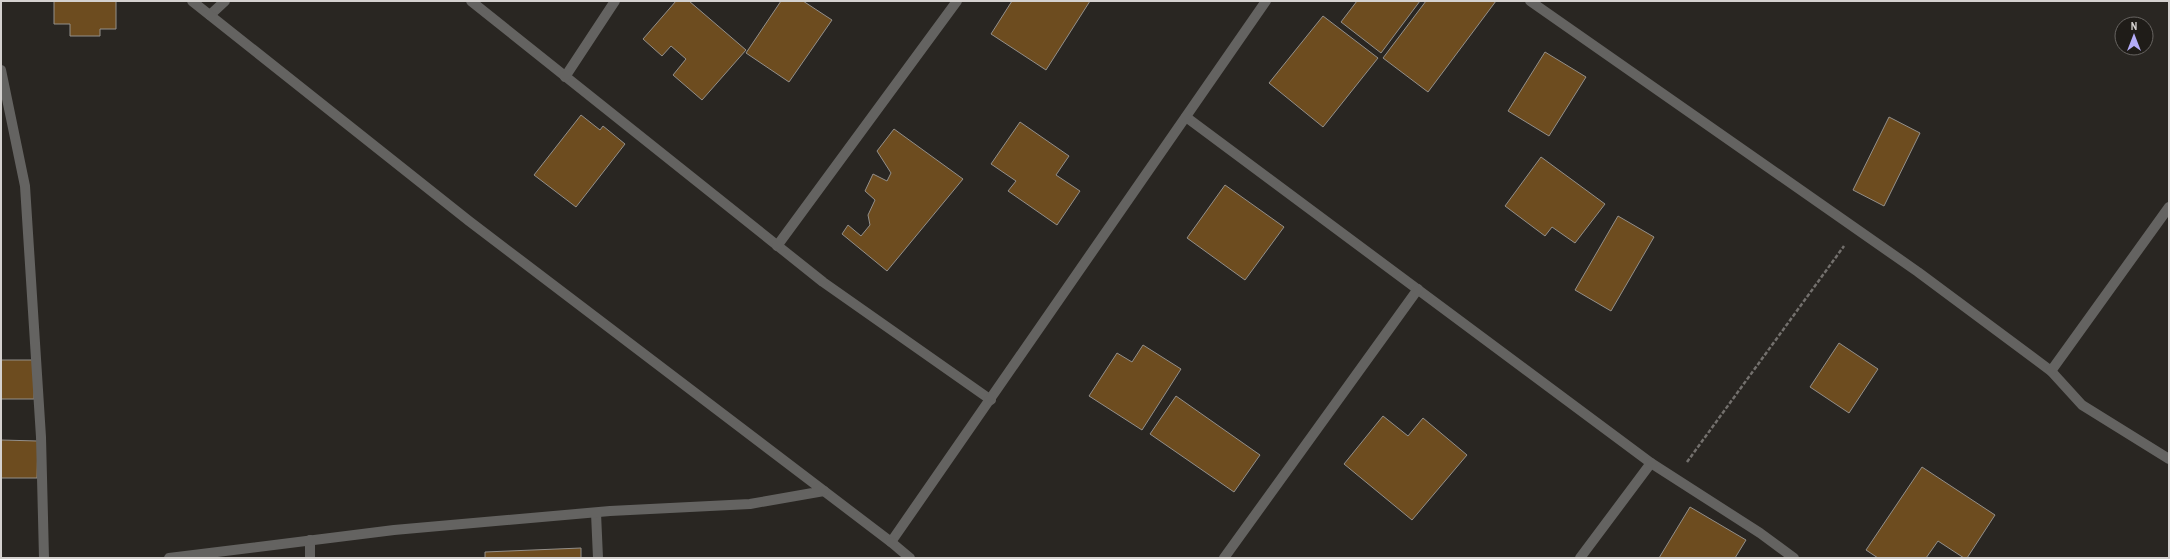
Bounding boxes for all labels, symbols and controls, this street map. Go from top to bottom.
north arrow [2114,16,2154,56]
text: N [2131,19,2137,33]

